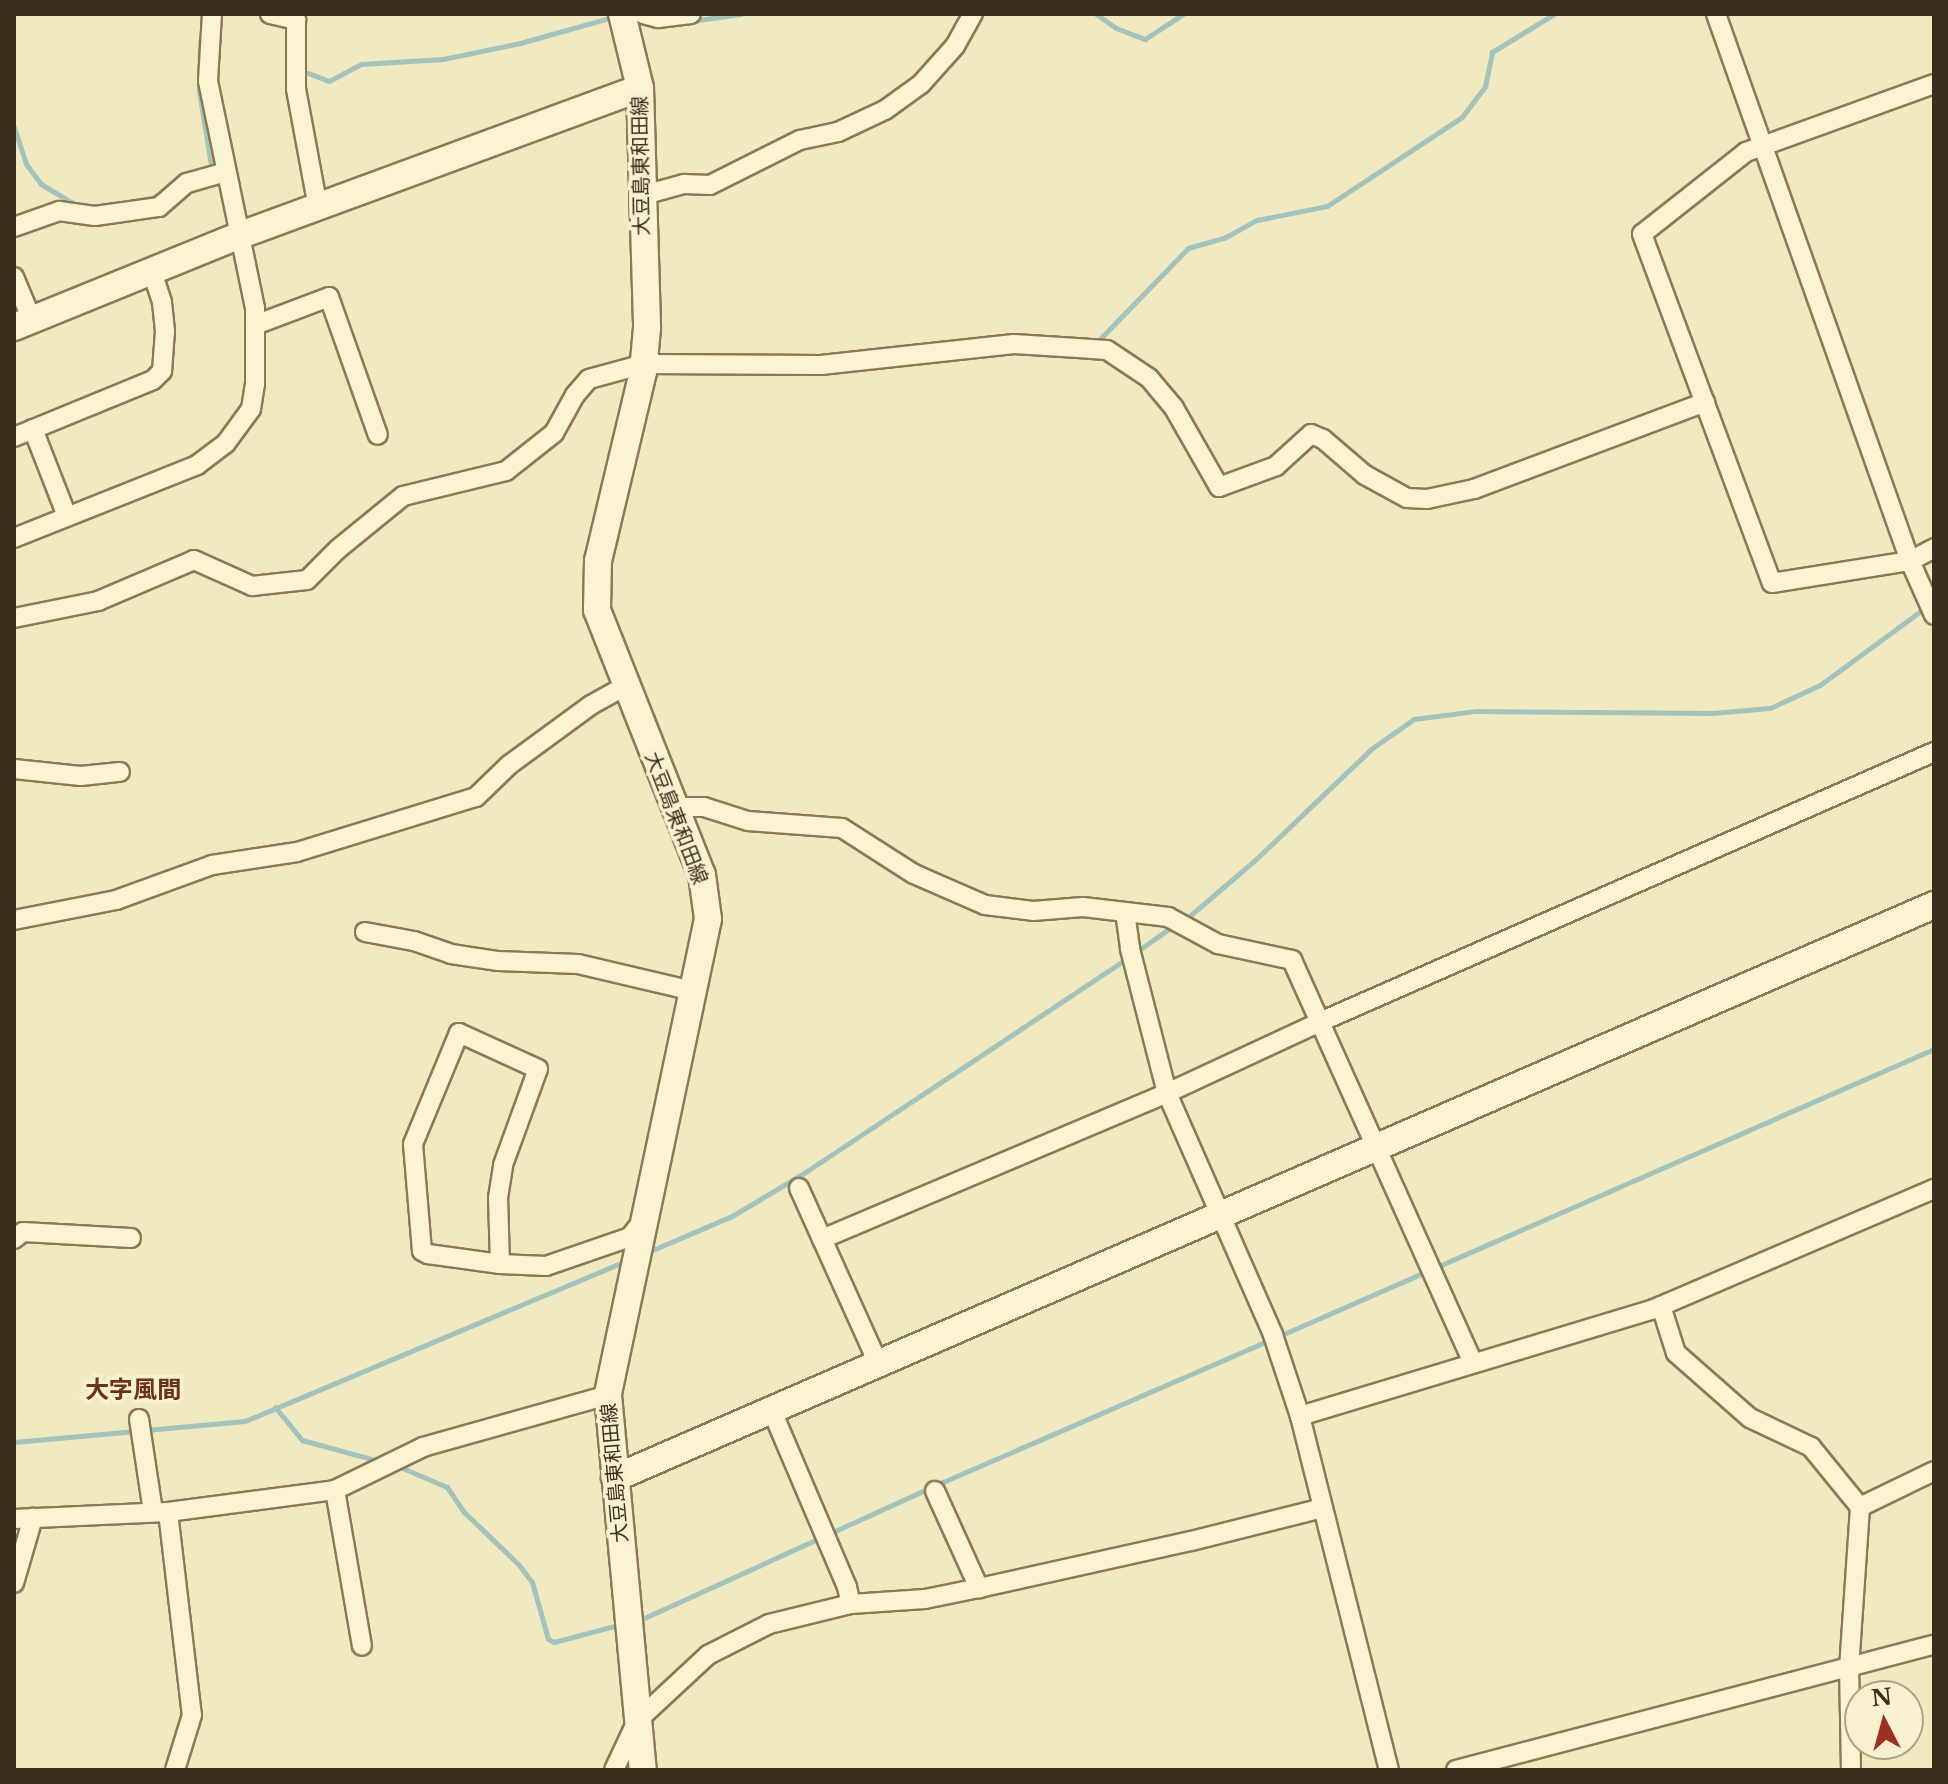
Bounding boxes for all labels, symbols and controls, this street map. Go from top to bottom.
street label: 大豆島東和田線 [628,96,654,236]
street label: 大豆島東和田線 [640,748,712,888]
district label: 大字風間 [85,1376,181,1404]
street label: 大豆島東和田線 [597,1402,633,1544]
north arrow [1844,1680,1924,1760]
text: N [1870,1683,1893,1712]

